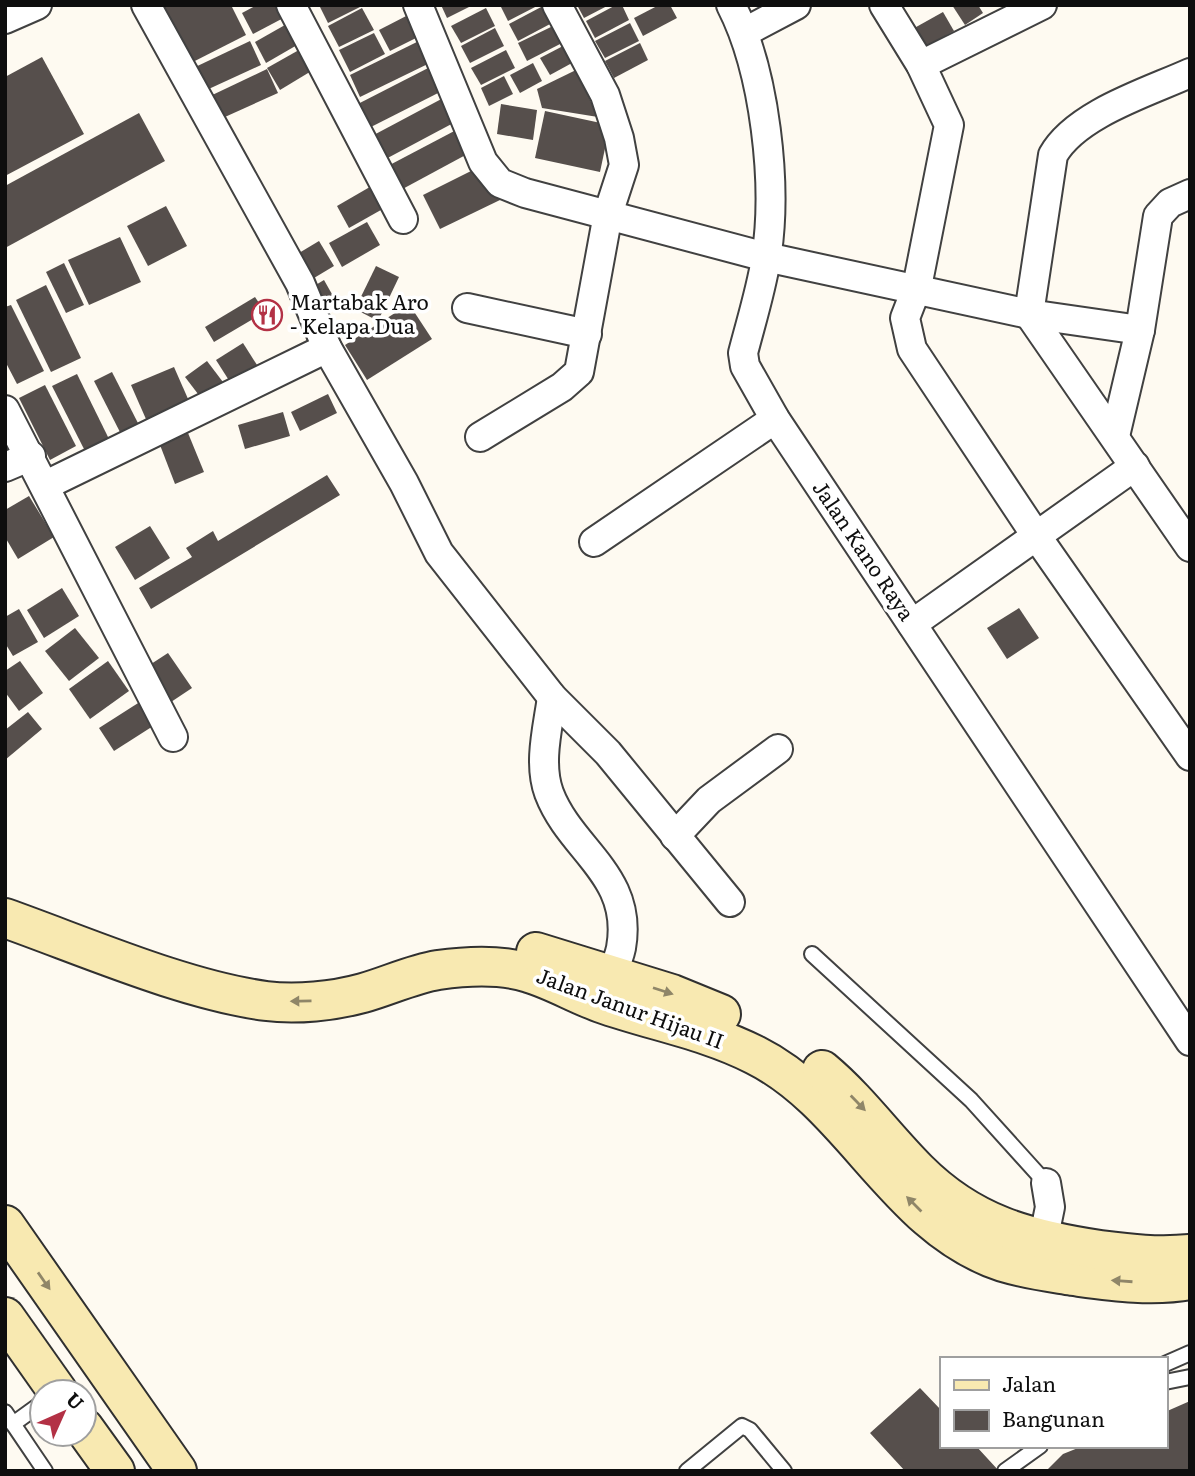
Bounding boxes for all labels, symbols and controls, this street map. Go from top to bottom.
place label: Martabak Aro - Kelapa Dua [290,285,429,340]
restaurant icon: Martabak Aro - Kelapa Dua [250,298,284,332]
street label: Jalan Kano Raya [807,473,924,627]
street label: Jalan Janur Hijau II [533,958,729,1055]
one-way arrow [652,987,673,997]
one-way arrow [290,995,312,1006]
one-way arrow [850,1095,866,1111]
one-way arrow [907,1196,923,1213]
one-way arrow [37,1272,51,1290]
one-way arrow [1111,1276,1133,1287]
legend [940,1357,1167,1448]
text: Jalan [1002,1367,1056,1398]
north arrow [28,1378,98,1448]
text: U [61,1385,91,1415]
text: Bangunan [1002,1402,1105,1433]

